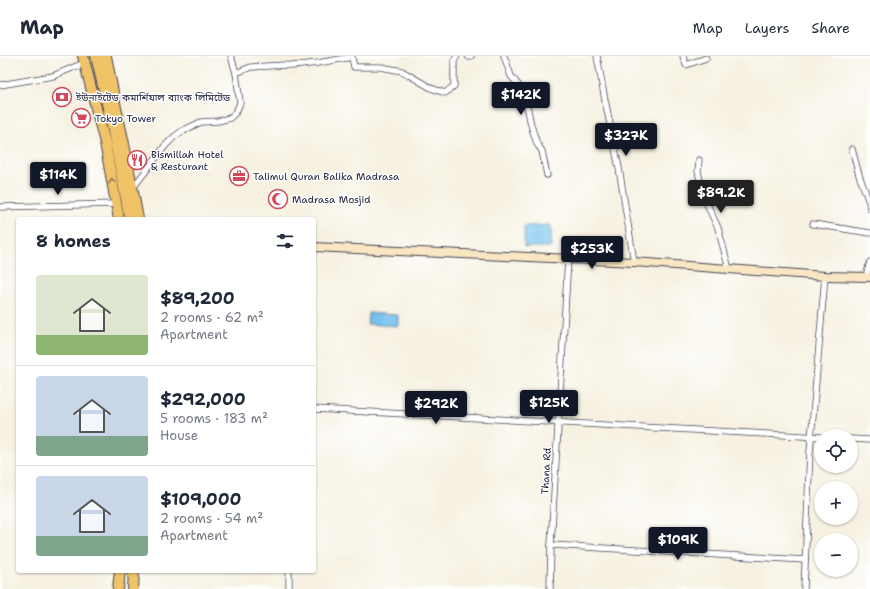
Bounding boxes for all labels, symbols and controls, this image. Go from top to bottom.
text: Map [20,15,64,40]
text: Map [693,19,723,37]
text: Layers [745,19,789,37]
text: Share [811,19,850,37]
pin: $142K [493,82,549,116]
bank icon: ইউনাইটেড কমার্শিয়াল ব্যাংক লিমিটেড [51,86,73,108]
text: $142K [501,86,541,103]
place label: ইউনাইটেড কমার্শিয়াল ব্যাংক লিমিটেড [75,91,231,104]
supermarket icon: Tokyo Tower [70,107,92,129]
place label: Tokyo Tower [95,112,157,125]
pin: $327K [598,123,654,157]
text: $327K [604,127,648,144]
place label: Bismillah Hotel & Resturant [151,148,223,173]
restaurant icon: Bismillah Hotel & Resturant [126,149,148,171]
pin: $114K [30,162,86,196]
office icon: Talimul Quran Balika Madrasa [228,165,250,187]
text: $114K [39,166,77,183]
place label: Talimul Quran Balika Madrasa [253,170,400,183]
one-way arrow [109,178,117,184]
pin: $89.2K [688,180,754,214]
text: $89.2K [697,184,745,201]
mosque icon: Madrasa Mosjid [267,188,289,210]
place label: Madrasa Mosjid [292,193,371,206]
text: 8 homes [36,230,111,252]
icon: filters [274,230,296,252]
pin: $253K [564,236,620,270]
text: $253K [570,240,614,257]
text: $89,200 [160,287,235,309]
icon: home [68,291,116,339]
text: 2 rooms · 62 m² [160,309,264,326]
text: Apartment [160,326,228,343]
text: $292,000 [160,388,246,410]
pin: $125K [521,390,577,424]
pin: $292K [408,391,464,425]
icon: home [68,392,116,440]
text: $125K [529,394,569,411]
text: $292K [414,395,458,412]
text: 5 rooms · 183 m² [160,410,268,427]
text: House [160,427,198,444]
map controls [814,429,858,577]
button: locate [814,429,858,473]
street label: Thana Rd [538,447,554,495]
button: + [814,481,858,525]
text: $109,000 [160,488,241,510]
icon: home [68,492,116,540]
text: 2 rooms · 54 m² [160,510,263,527]
text: Apartment [160,527,228,544]
pin: $109K [650,527,706,561]
text: $109K [658,531,698,548]
button: − [814,533,858,577]

